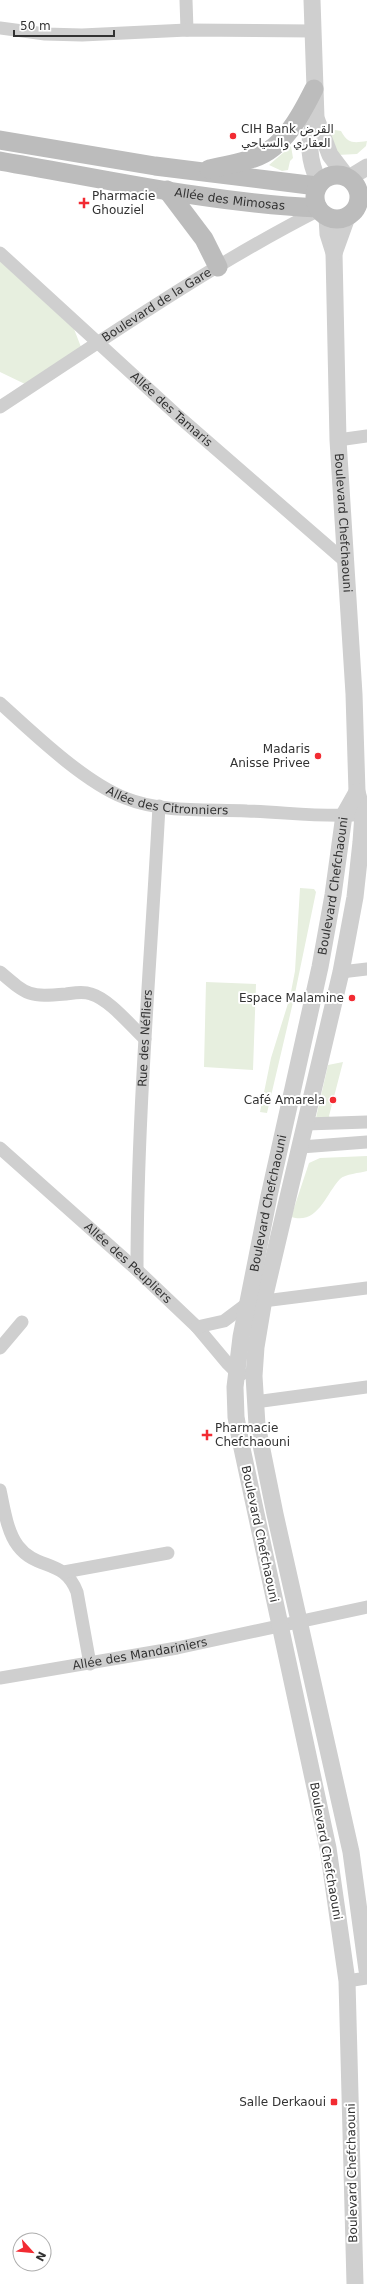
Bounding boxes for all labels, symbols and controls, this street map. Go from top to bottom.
scale bar [14,12,114,38]
text: 50 m [20,19,51,33]
place label: CIH Bank القرض العقاري والسياحي [241,122,334,151]
marker: CIH Bank القرض العقاري والسياحي [228,131,238,141]
street label: Allée des Mimosas [174,185,286,213]
place label: Pharmacie Ghouziel [92,189,155,217]
marker: Pharmacie Ghouziel [79,198,89,208]
street label: Boulevard de la Gare [99,265,214,345]
street label: Allée des Tamaris [128,369,215,450]
street label: Boulevard Chefchaouni [332,453,355,593]
place label: Madaris Anisse Privee [230,742,310,770]
marker: Madaris Anisse Privee [313,751,323,761]
street label: Allée des Citronniers [104,783,228,817]
street label: Boulevard Chefchaouni [315,816,351,956]
street label: Rue des Néfliers [135,989,155,1087]
place label: Espace Malamine [239,991,344,1005]
marker: Espace Malamine [347,993,357,1003]
place label: Café Amarela [244,1093,325,1107]
marker: Café Amarela [328,1095,338,1105]
street label: Boulevard Chefchaouni [247,1133,289,1273]
street label: Allée des Peupliers [81,1219,175,1306]
place label: Pharmacie Chefchaouni [215,1421,290,1449]
marker: Pharmacie Chefchaouni [202,1430,212,1440]
street label: Boulevard Chefchaouni [239,1464,281,1604]
street label: Allée des Mandariniers [71,1635,209,1673]
street label: Boulevard Chefchaouni [307,1781,345,1921]
place label: Salle Derkaoui [239,2095,326,2109]
marker: Salle Derkaoui [329,2097,339,2107]
street label: Boulevard Chefchaouni [344,2103,360,2243]
north arrow [12,2232,52,2272]
text: N [33,2249,48,2263]

